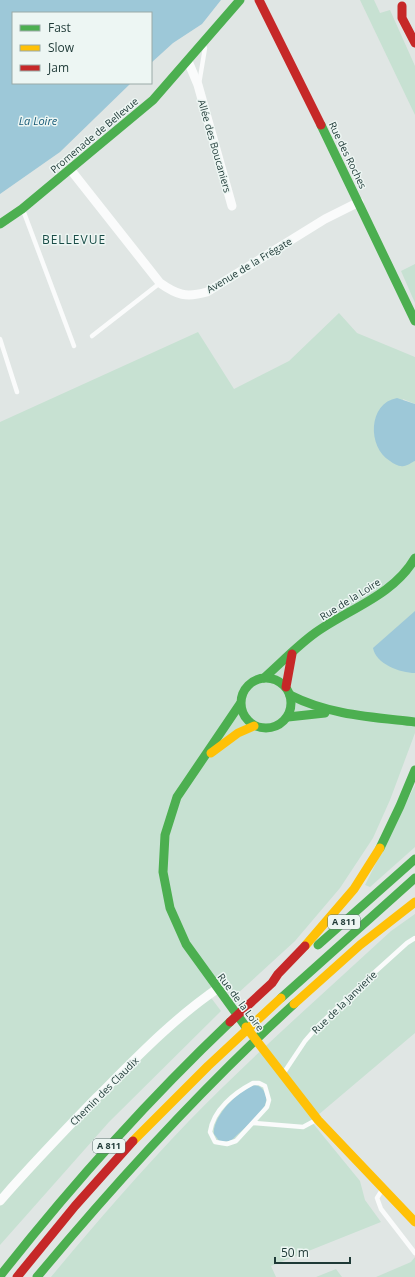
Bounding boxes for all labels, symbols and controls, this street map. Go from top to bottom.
legend [12,12,152,84]
text: Fast [48,19,71,36]
text: Slow [48,39,75,56]
text: Jam [47,59,69,76]
street label: Promenade de Bellevue [47,94,141,176]
street label: Allée des Boucaniers [195,98,235,194]
water label: La Loire [19,113,58,128]
street label: Rue des Roches [326,119,370,191]
district label: BELLEVUE [42,231,106,248]
street label: Avenue de la Frégate [204,234,295,296]
street label: Rue de la Loire [317,575,383,623]
road number: A 811 [328,915,360,929]
street label: Rue de la Janvierie [308,967,380,1037]
street label: Rue de la Loire [215,970,268,1034]
street label: Chemin des Claudix [67,1053,142,1128]
road number: A 811 [93,1139,125,1153]
scale bar [275,1239,350,1265]
text: 50 m [281,1244,309,1261]

